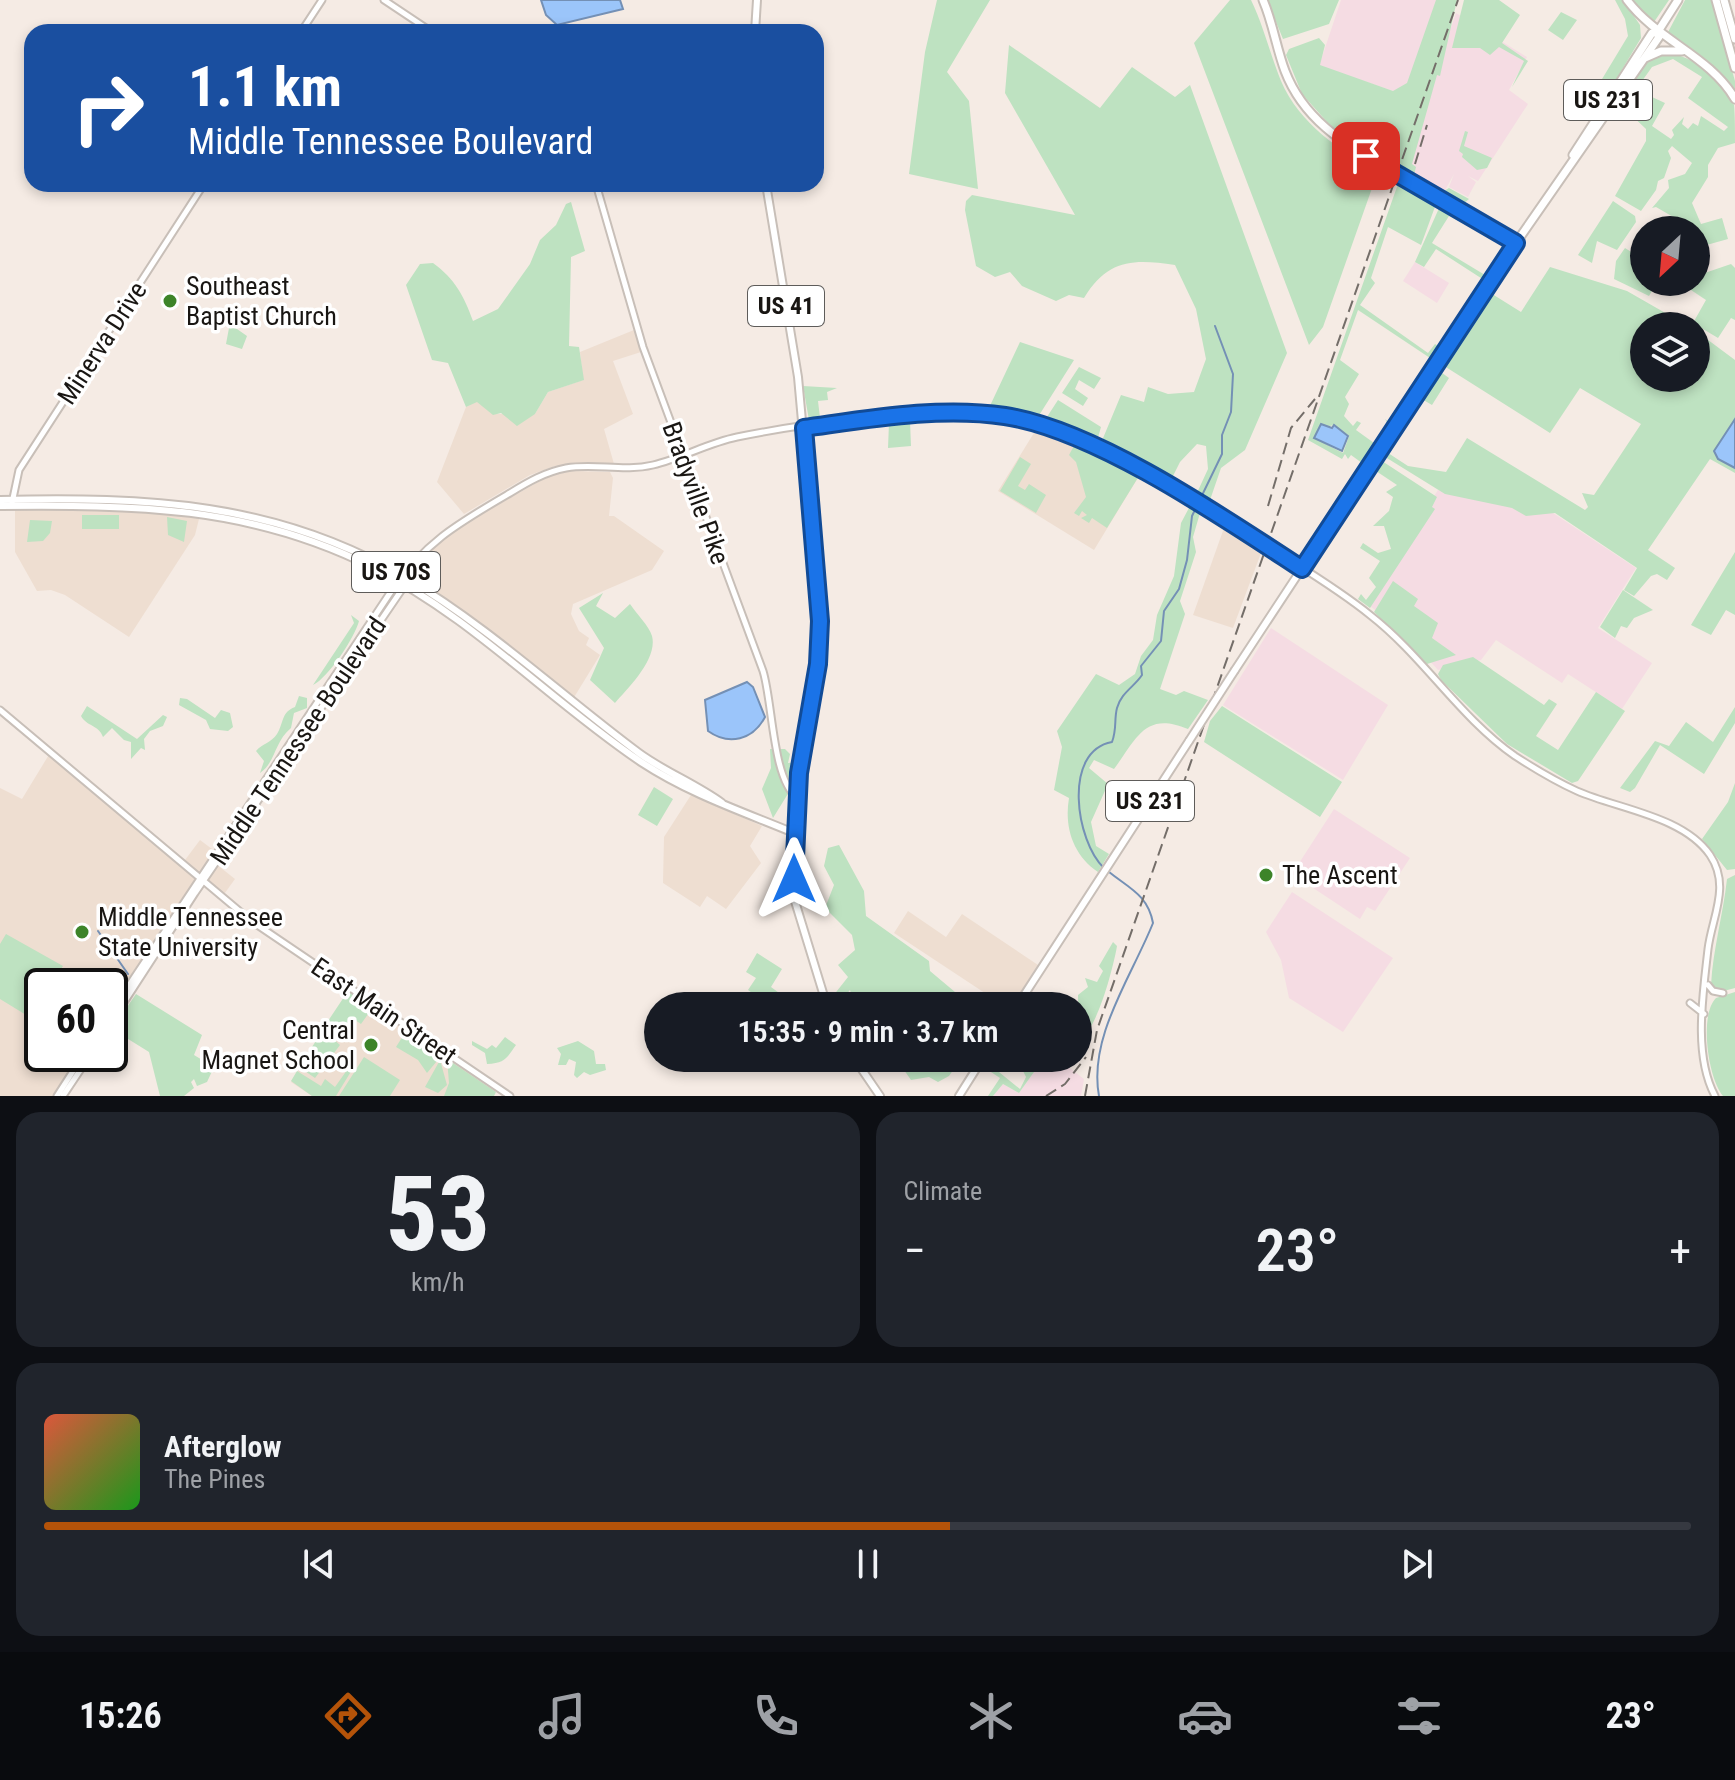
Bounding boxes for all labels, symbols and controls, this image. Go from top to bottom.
text: 1.1 km [188,54,342,120]
icon: right [56,56,160,160]
road number: US 231 [1564,80,1652,120]
text: Middle Tennessee Boulevard [188,121,593,163]
pin [1332,122,1400,190]
icon: arrive [1344,134,1388,178]
north arrow [1630,216,1710,296]
map controls [1630,216,1710,392]
place label: Southeast Baptist Church [186,271,337,331]
street label: Minerva Drive [51,276,153,410]
road number: US 41 [748,286,824,326]
marker: Southeast Baptist Church [161,292,179,310]
button: layers [1630,312,1710,392]
street label: Bradyville Pike [656,418,736,568]
road number: US 70S [352,552,440,592]
street label: Middle Tennessee Boulevard [204,611,392,871]
road number: US 231 [1106,781,1194,821]
position arrow [752,837,836,921]
place label: The Ascent [1282,860,1398,890]
marker: The Ascent [1257,866,1275,884]
place label: Middle Tennessee State University [98,902,283,962]
marker: Middle Tennessee State University [73,923,91,941]
street label: East Main Street [306,951,462,1071]
speed limit sign: 60 [24,968,128,1072]
text: 15:35 · 9 min · 3.7 km [738,1014,999,1049]
place label: Central Magnet School [202,1015,355,1075]
marker: Central Magnet School [362,1036,380,1054]
text: 53 [385,1154,490,1275]
text: Climate [904,1176,982,1206]
text: 23° [1256,1215,1339,1286]
text: − [904,1225,926,1277]
text: + [1669,1225,1691,1277]
text: km/h [411,1267,465,1297]
text: Afterglow [164,1429,282,1464]
text: The Pines [164,1464,265,1494]
icon: previous [297,1542,341,1586]
icon: pause [846,1542,890,1586]
icon: next [1395,1542,1439,1586]
icon: directions [320,1688,376,1744]
icon: music [534,1688,590,1744]
icon: phone [748,1688,804,1744]
icon: climate [963,1688,1019,1744]
icon: car [1177,1688,1233,1744]
icon: filters [1391,1688,1447,1744]
text: 15:26 [79,1695,162,1737]
text: 23° [1605,1695,1656,1737]

